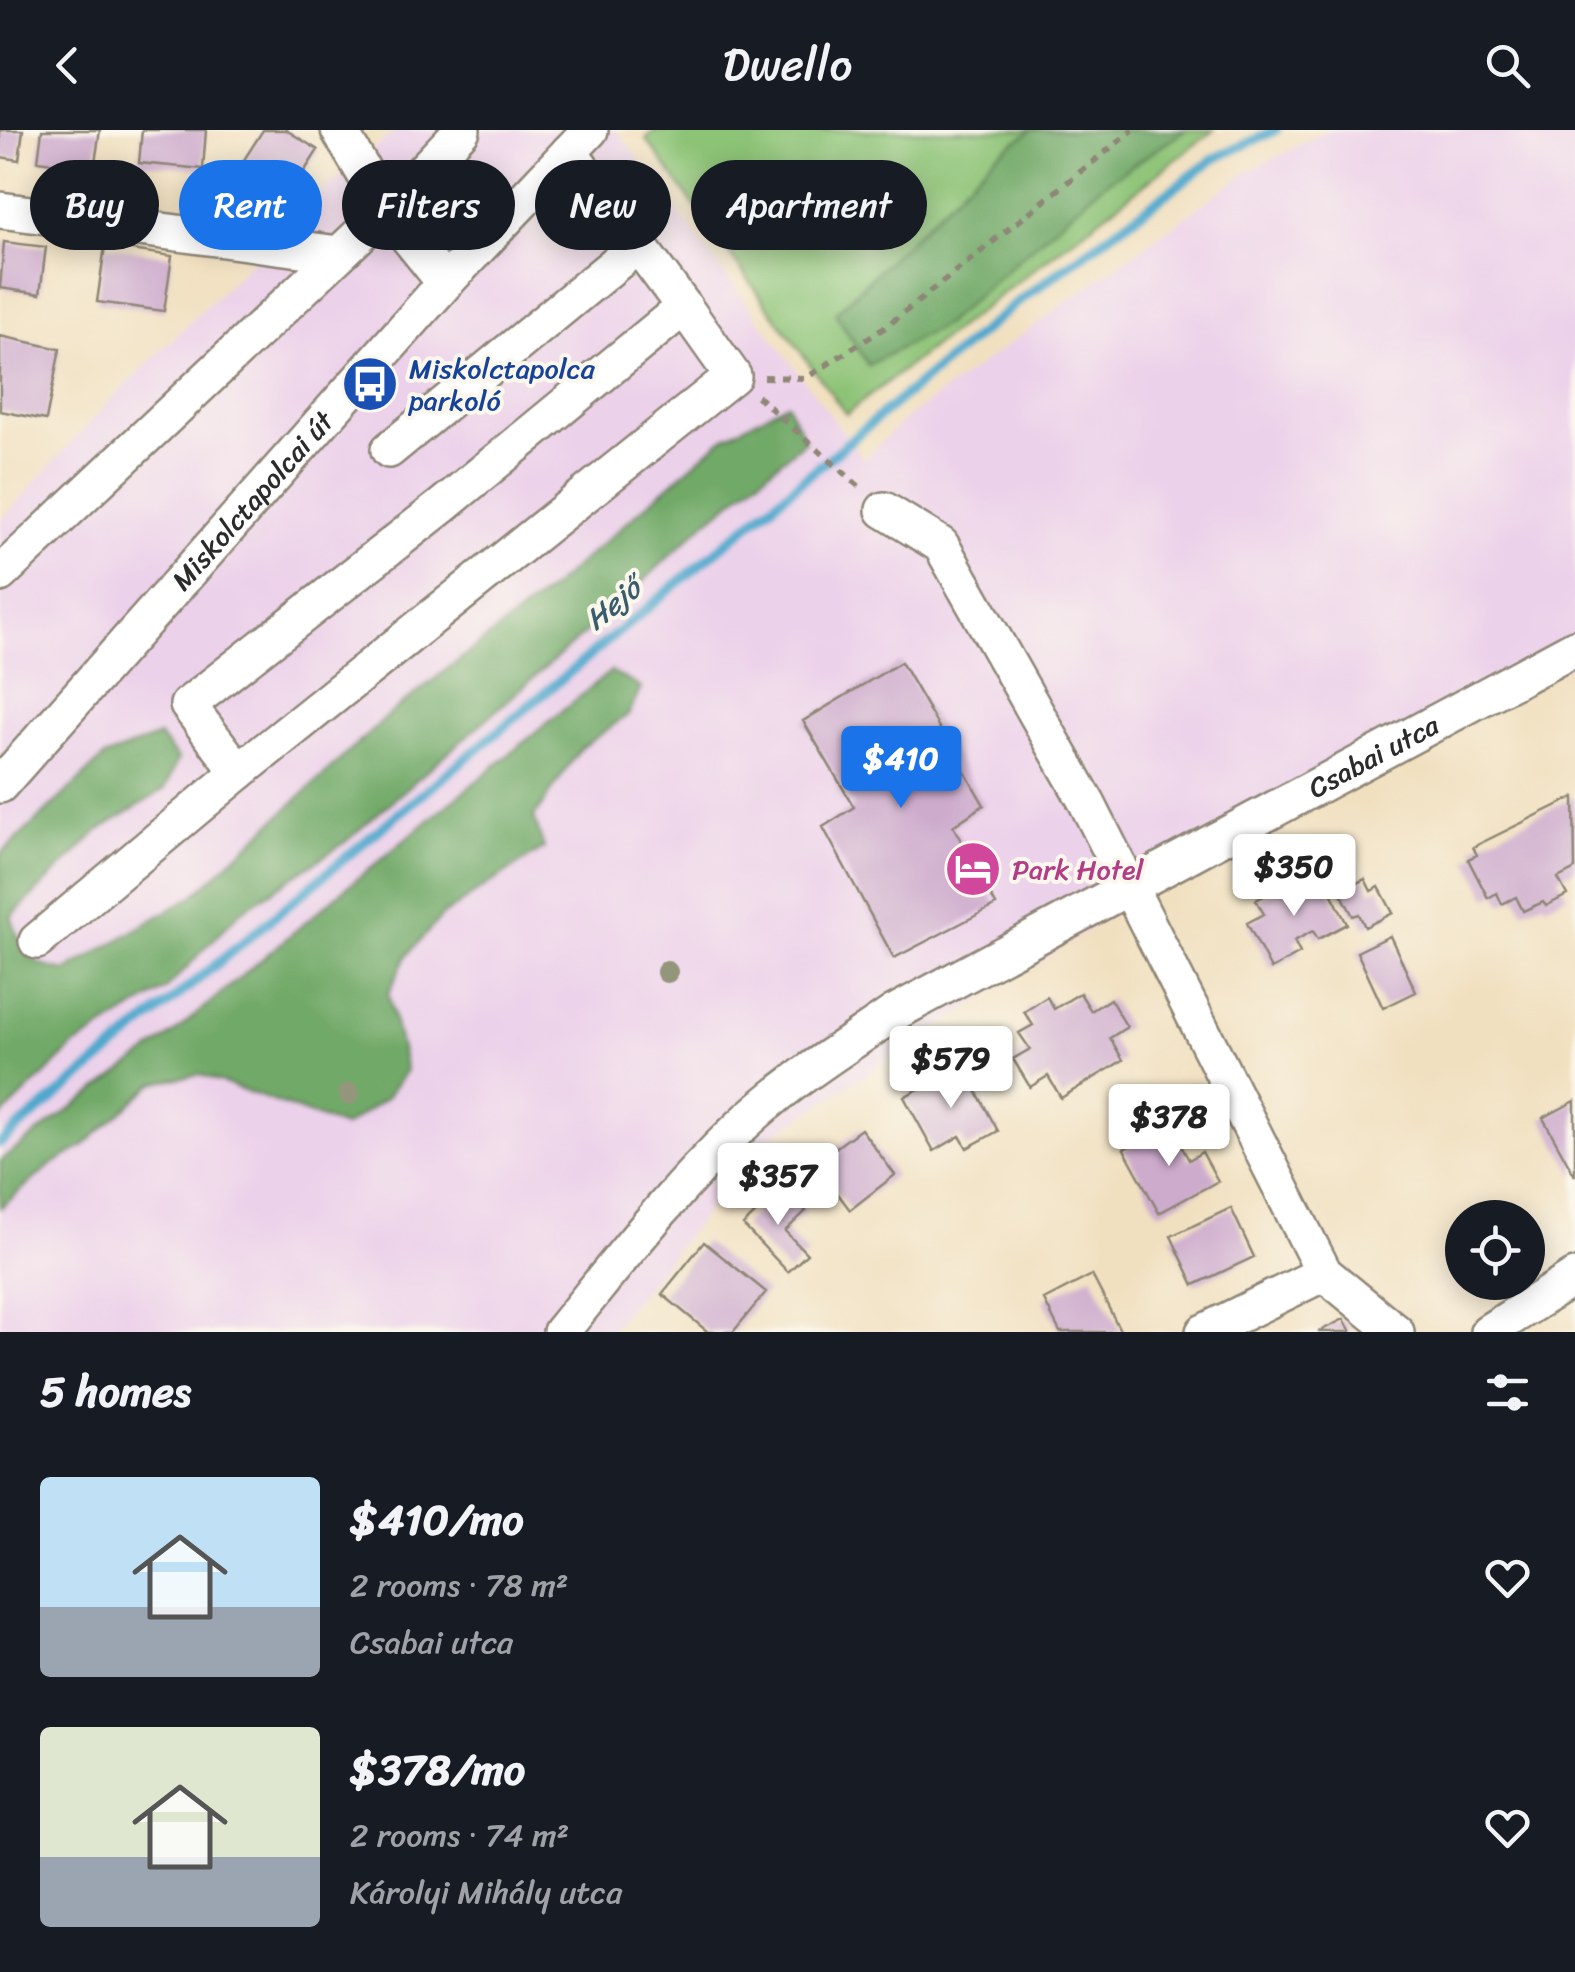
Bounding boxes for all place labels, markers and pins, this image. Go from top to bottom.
place label: Miskolctapolca parkoló [407,344,596,425]
bus stop icon: Miskolctapolca parkoló [340,354,400,414]
pin: $410 [842,726,960,811]
pin: $350 [1235,834,1353,919]
hotel icon: Park Hotel [943,839,1003,899]
place label: Park Hotel [1012,845,1145,894]
pin: $579 [892,1026,1010,1111]
pin: $378 [1110,1084,1228,1169]
pin: $357 [719,1143,837,1228]

